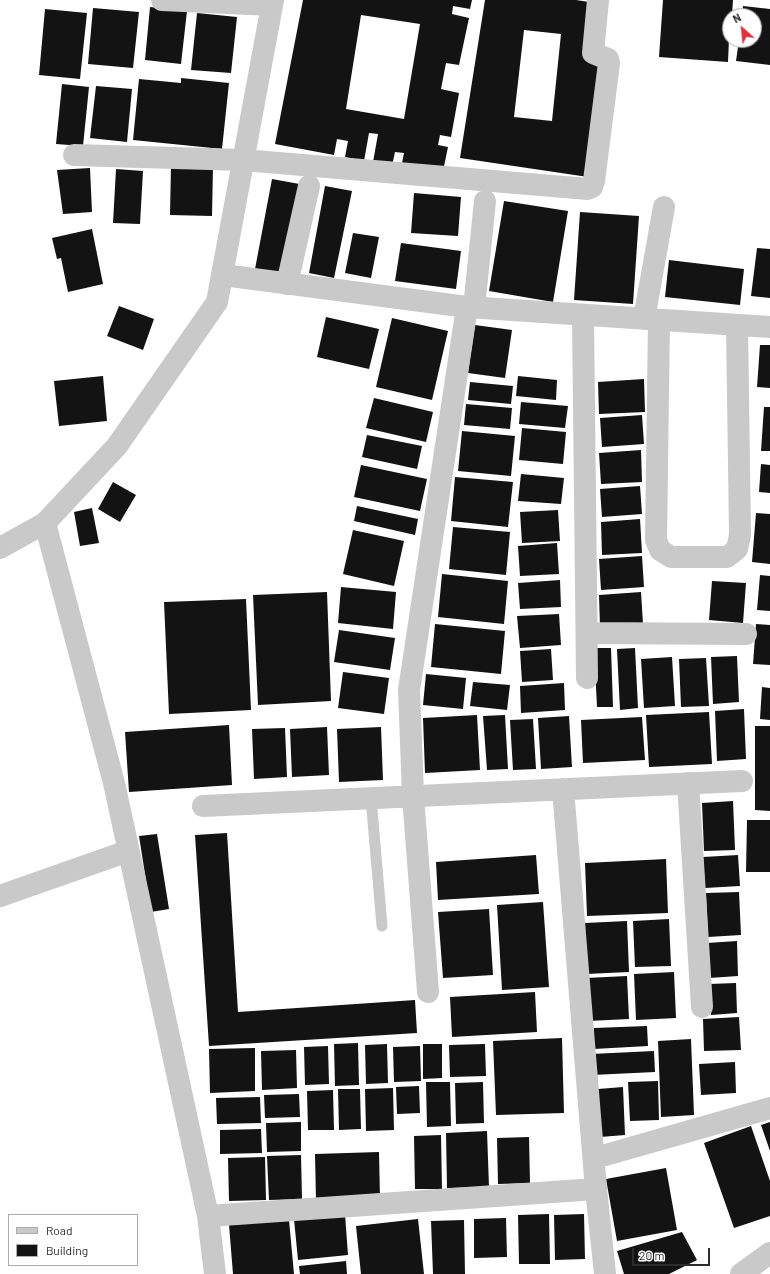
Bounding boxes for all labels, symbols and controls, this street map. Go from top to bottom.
north arrow [722,8,762,48]
text: N [731,10,743,25]
legend [8,1214,138,1266]
text: Road [46,1223,73,1237]
scale bar [634,1240,712,1266]
text: Building [46,1243,88,1257]
text: 20 m [639,1248,665,1262]

